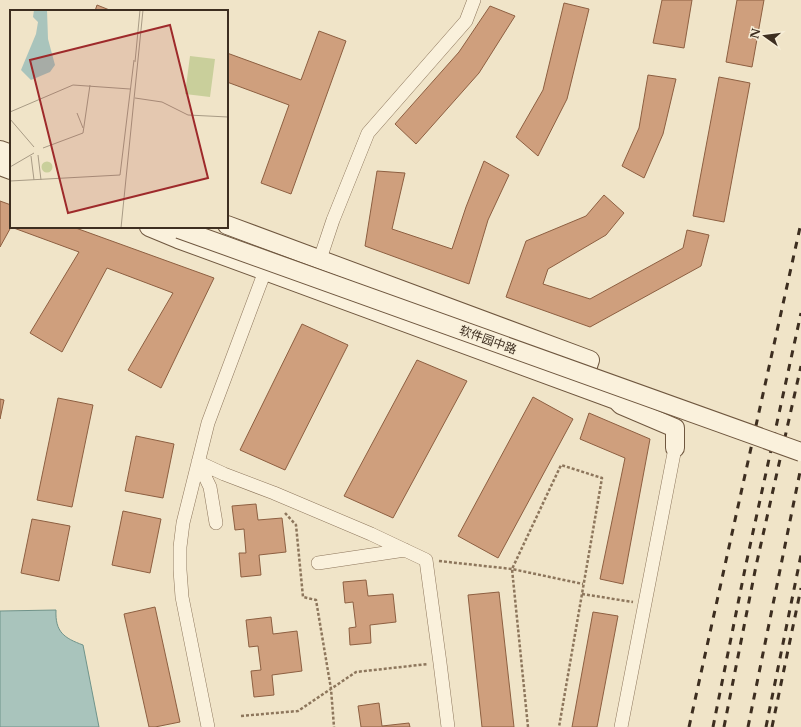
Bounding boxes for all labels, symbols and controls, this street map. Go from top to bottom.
inset map [10,10,228,228]
north arrow [745,16,785,56]
text: N [747,26,763,40]
street label: 软件园中路 [457,322,519,357]

